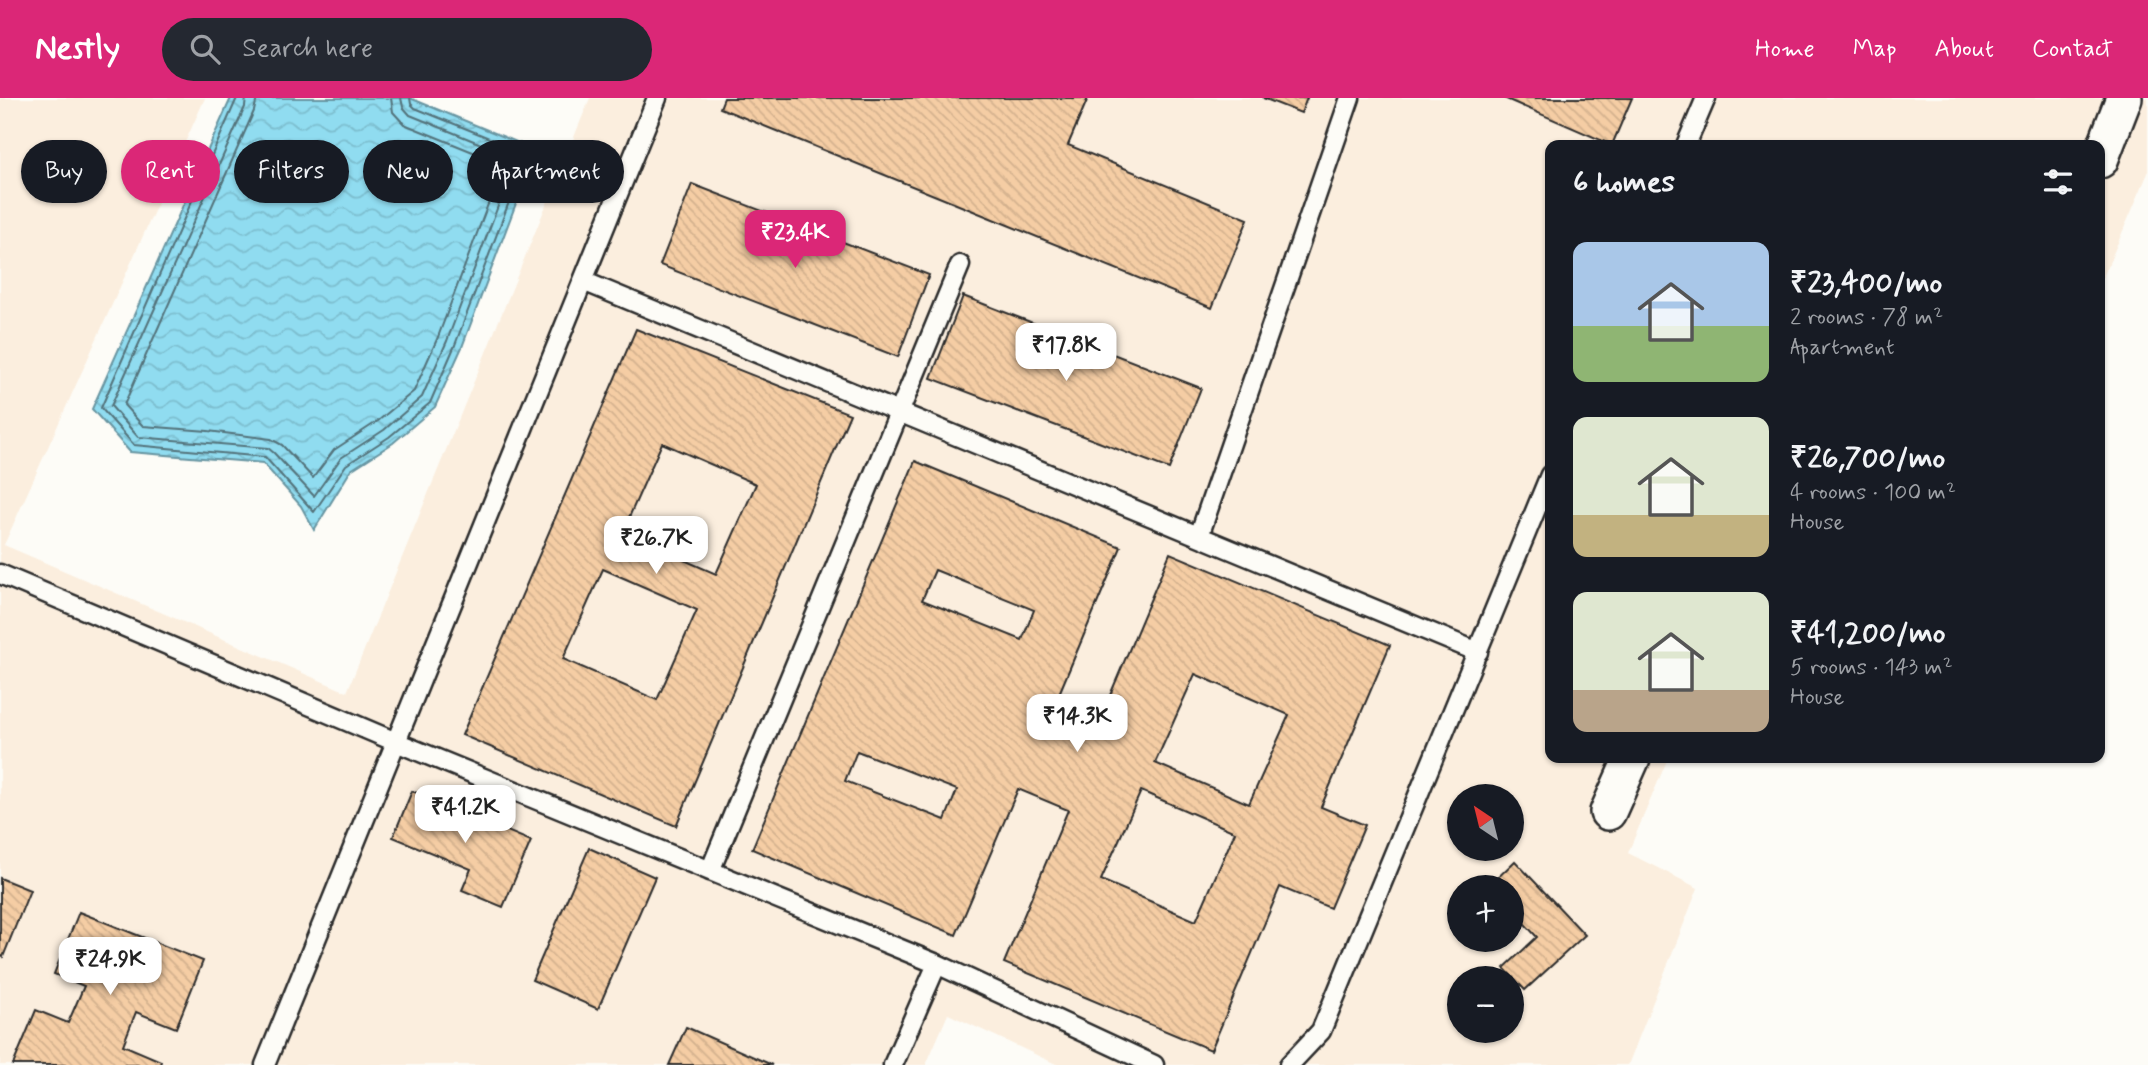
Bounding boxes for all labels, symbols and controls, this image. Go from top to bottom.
search box [162,18,652,81]
text: Nestly [35,27,120,71]
icon: search [186,30,224,68]
text: Search here [242,32,373,66]
text: Home [1755,34,1815,65]
text: Map [1853,34,1897,65]
text: About [1935,34,1994,65]
text: Contact [2032,34,2113,65]
chip: Buy [21,140,107,203]
chip: Rent [121,140,220,203]
chip: Filters [234,140,349,203]
chip: New [363,140,453,203]
chip: Apartment [467,140,624,203]
text: 6 homes [1573,163,1675,202]
icon: filters [2039,163,2077,201]
pin: ₹23.4K [738,211,852,270]
text: ₹23.4K [761,218,829,248]
text: ₹23,400/mo [1790,264,1942,303]
icon: home [1629,270,1713,354]
text: 2 rooms · 78 m² [1790,303,1943,333]
pin: ₹17.8K [1009,324,1123,383]
text: ₹17.8K [1032,331,1100,361]
text: Apartment [1790,333,1895,363]
text: ₹26,700/mo [1790,439,1945,478]
icon: home [1629,445,1713,529]
text: 4 rooms · 100 m² [1790,478,1956,508]
text: House [1790,508,1844,538]
pin: ₹26.7K [599,517,713,576]
text: ₹26.7K [620,524,692,554]
text: ₹41,200/mo [1790,614,1946,653]
icon: home [1629,620,1713,704]
text: 5 rooms · 143 m² [1790,653,1953,683]
text: House [1790,683,1844,713]
pin: ₹14.3K [1020,694,1134,754]
text: ₹14.3K [1043,702,1111,732]
north arrow [1447,784,1524,861]
map controls [1447,784,1524,1043]
pin: ₹41.2K [408,786,522,845]
text: ₹41.2K [431,793,499,823]
button: + [1447,875,1524,952]
pin: ₹24.9K [53,937,167,997]
text: ₹24.9K [75,945,145,975]
button: − [1447,966,1524,1043]

